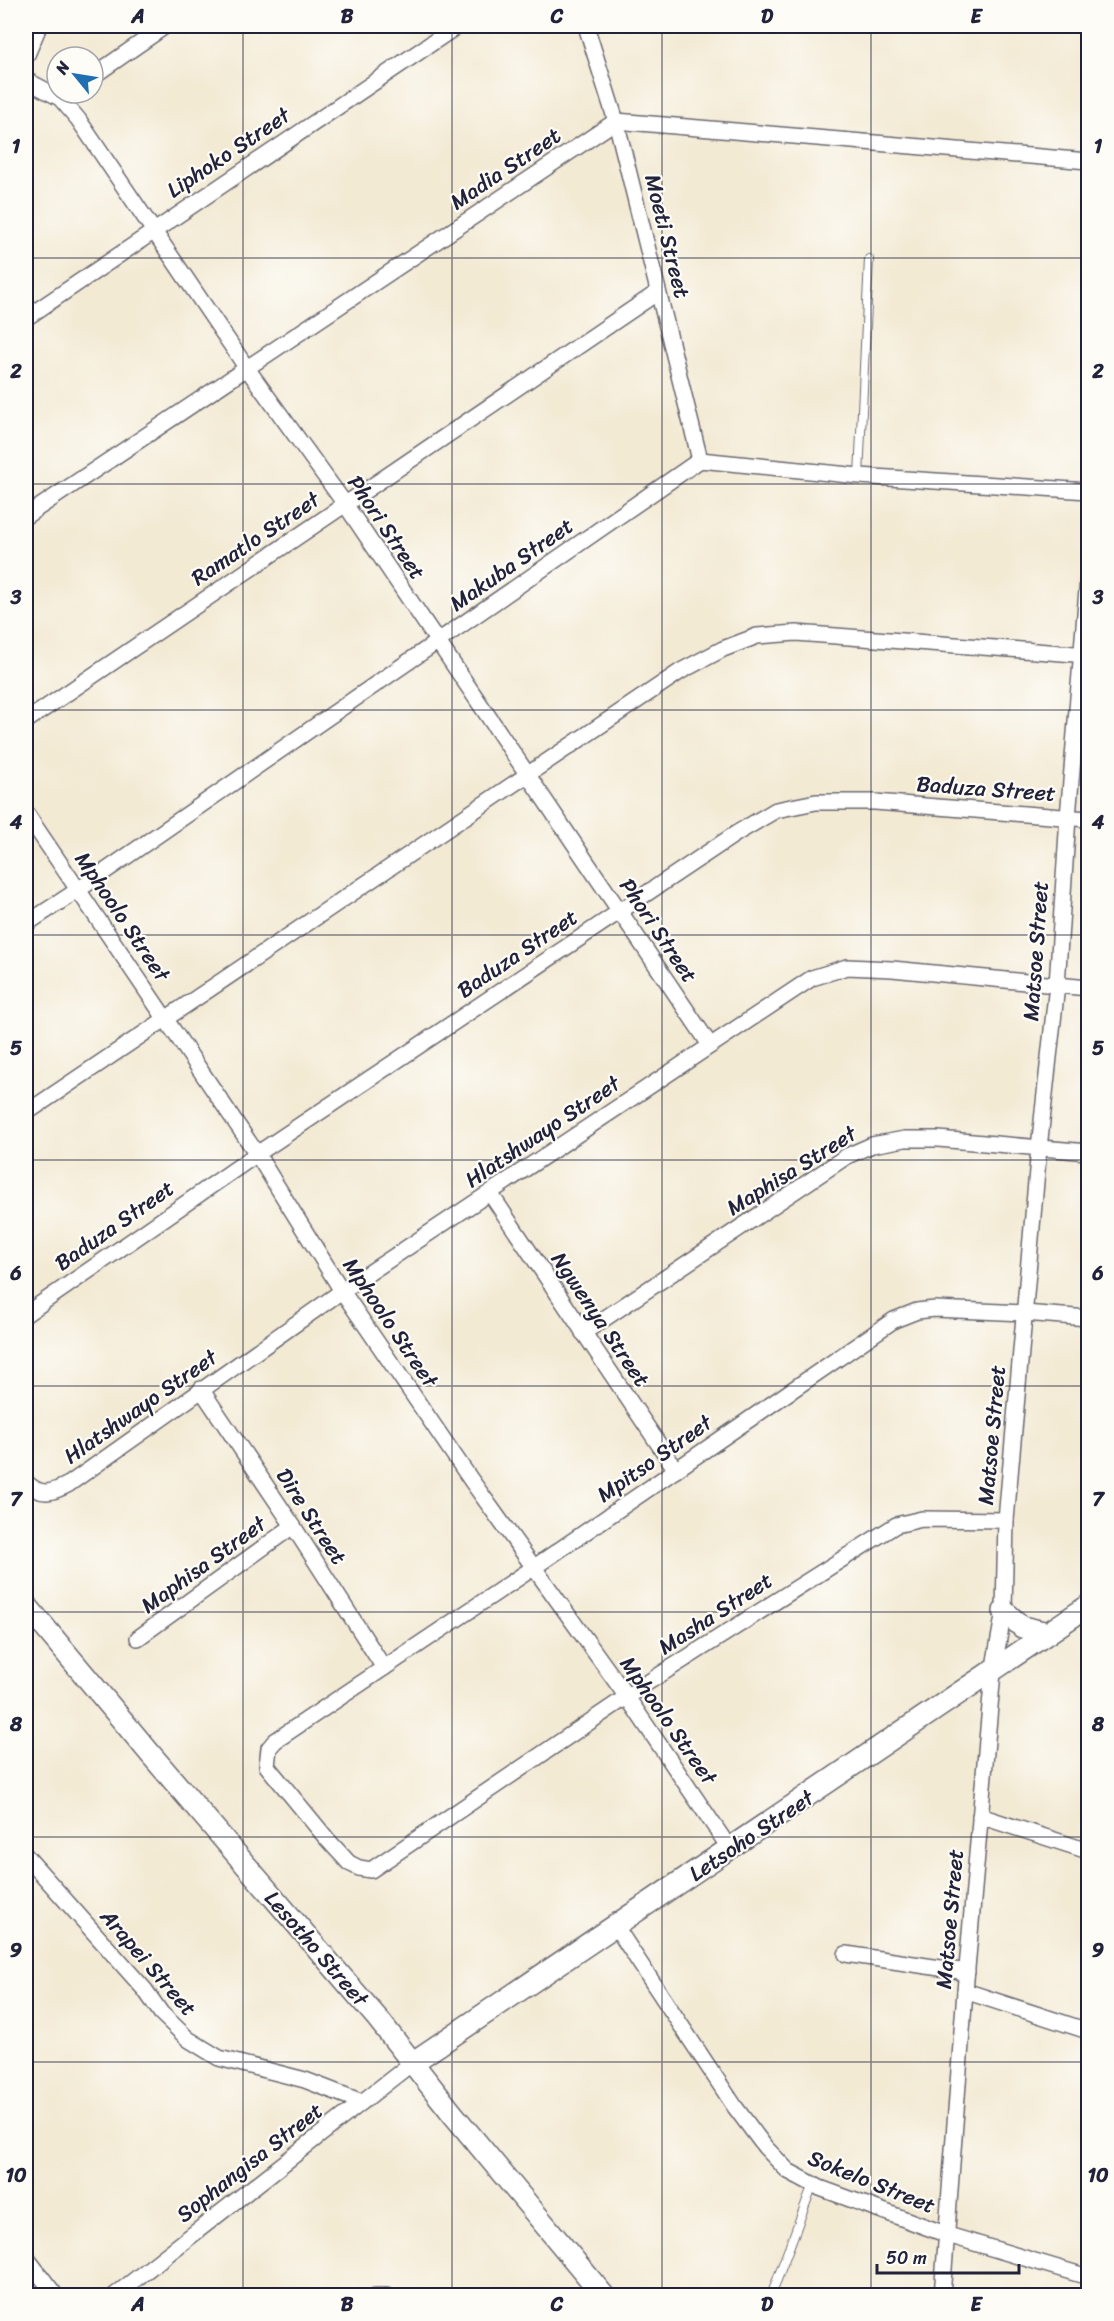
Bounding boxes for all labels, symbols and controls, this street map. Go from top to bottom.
text: A [130,0,145,34]
text: B [341,0,354,34]
text: C [550,0,564,34]
text: D [761,0,774,34]
text: E [970,0,983,34]
north arrow [45,45,105,105]
text: N [47,55,78,81]
street label: Liphoko Street [158,96,299,209]
street label: Madia Street [441,116,570,220]
text: 1 [12,129,21,164]
text: 1 [1094,129,1103,164]
street label: Moeti Street [633,170,702,303]
text: 2 [9,354,22,389]
text: 2 [1091,354,1104,389]
street label: Phori Street [337,467,437,588]
street label: Ramatlo Street [183,480,329,596]
street label: Makuba Street [441,507,582,622]
text: 3 [10,580,22,615]
text: 3 [1092,580,1104,615]
street label: Baduza Street [915,764,1057,813]
text: 4 [9,805,23,840]
text: 4 [1091,805,1105,840]
street label: Mphoolo Street [64,843,181,990]
street label: Phori Street [609,870,709,991]
street label: Matsoe Street [1011,879,1060,1022]
street label: Baduza Street [449,898,586,1009]
text: 5 [10,1031,22,1066]
text: 5 [1092,1031,1104,1066]
street label: Hlatshwayo Street [456,1064,629,1198]
street label: Maphisa Street [718,1114,865,1226]
street label: Baduza Street [46,1169,183,1281]
street label: Ngwenya Street [541,1243,661,1396]
street label: Mphoolo Street [332,1249,449,1396]
text: 6 [9,1256,22,1291]
text: 6 [1091,1256,1104,1291]
street label: Hlatshwayo Street [55,1338,227,1474]
street label: Matsoe Street [966,1363,1017,1507]
street label: Mpitso Street [588,1403,721,1513]
street label: Dire Street [265,1460,358,1573]
text: 7 [10,1482,23,1517]
text: 7 [1092,1482,1105,1517]
street label: Maphisa Street [132,1504,276,1624]
street label: Masha Street [650,1561,781,1665]
street label: Mphoolo Street [610,1648,728,1794]
text: 8 [9,1707,23,1742]
text: 8 [1091,1707,1105,1742]
street label: Letsoho Street [680,1778,823,1892]
street label: Matsoe Street [924,1847,975,1991]
street label: Lesotho Street [255,1881,379,2016]
street label: Arapei Street [90,1899,207,2026]
text: 9 [10,1933,22,1968]
text: 9 [1092,1933,1104,1968]
street label: Sophangisa Street [167,2092,332,2233]
street label: Sokelo Street [802,2138,942,2225]
text: 10 [5,2158,27,2193]
text: 10 [1087,2158,1109,2193]
scale bar [877,2237,1020,2275]
text: 50 m [886,2242,927,2274]
text: A [130,2287,145,2321]
text: B [341,2287,354,2321]
text: C [550,2287,564,2321]
text: D [761,2287,774,2321]
text: E [970,2287,983,2321]

